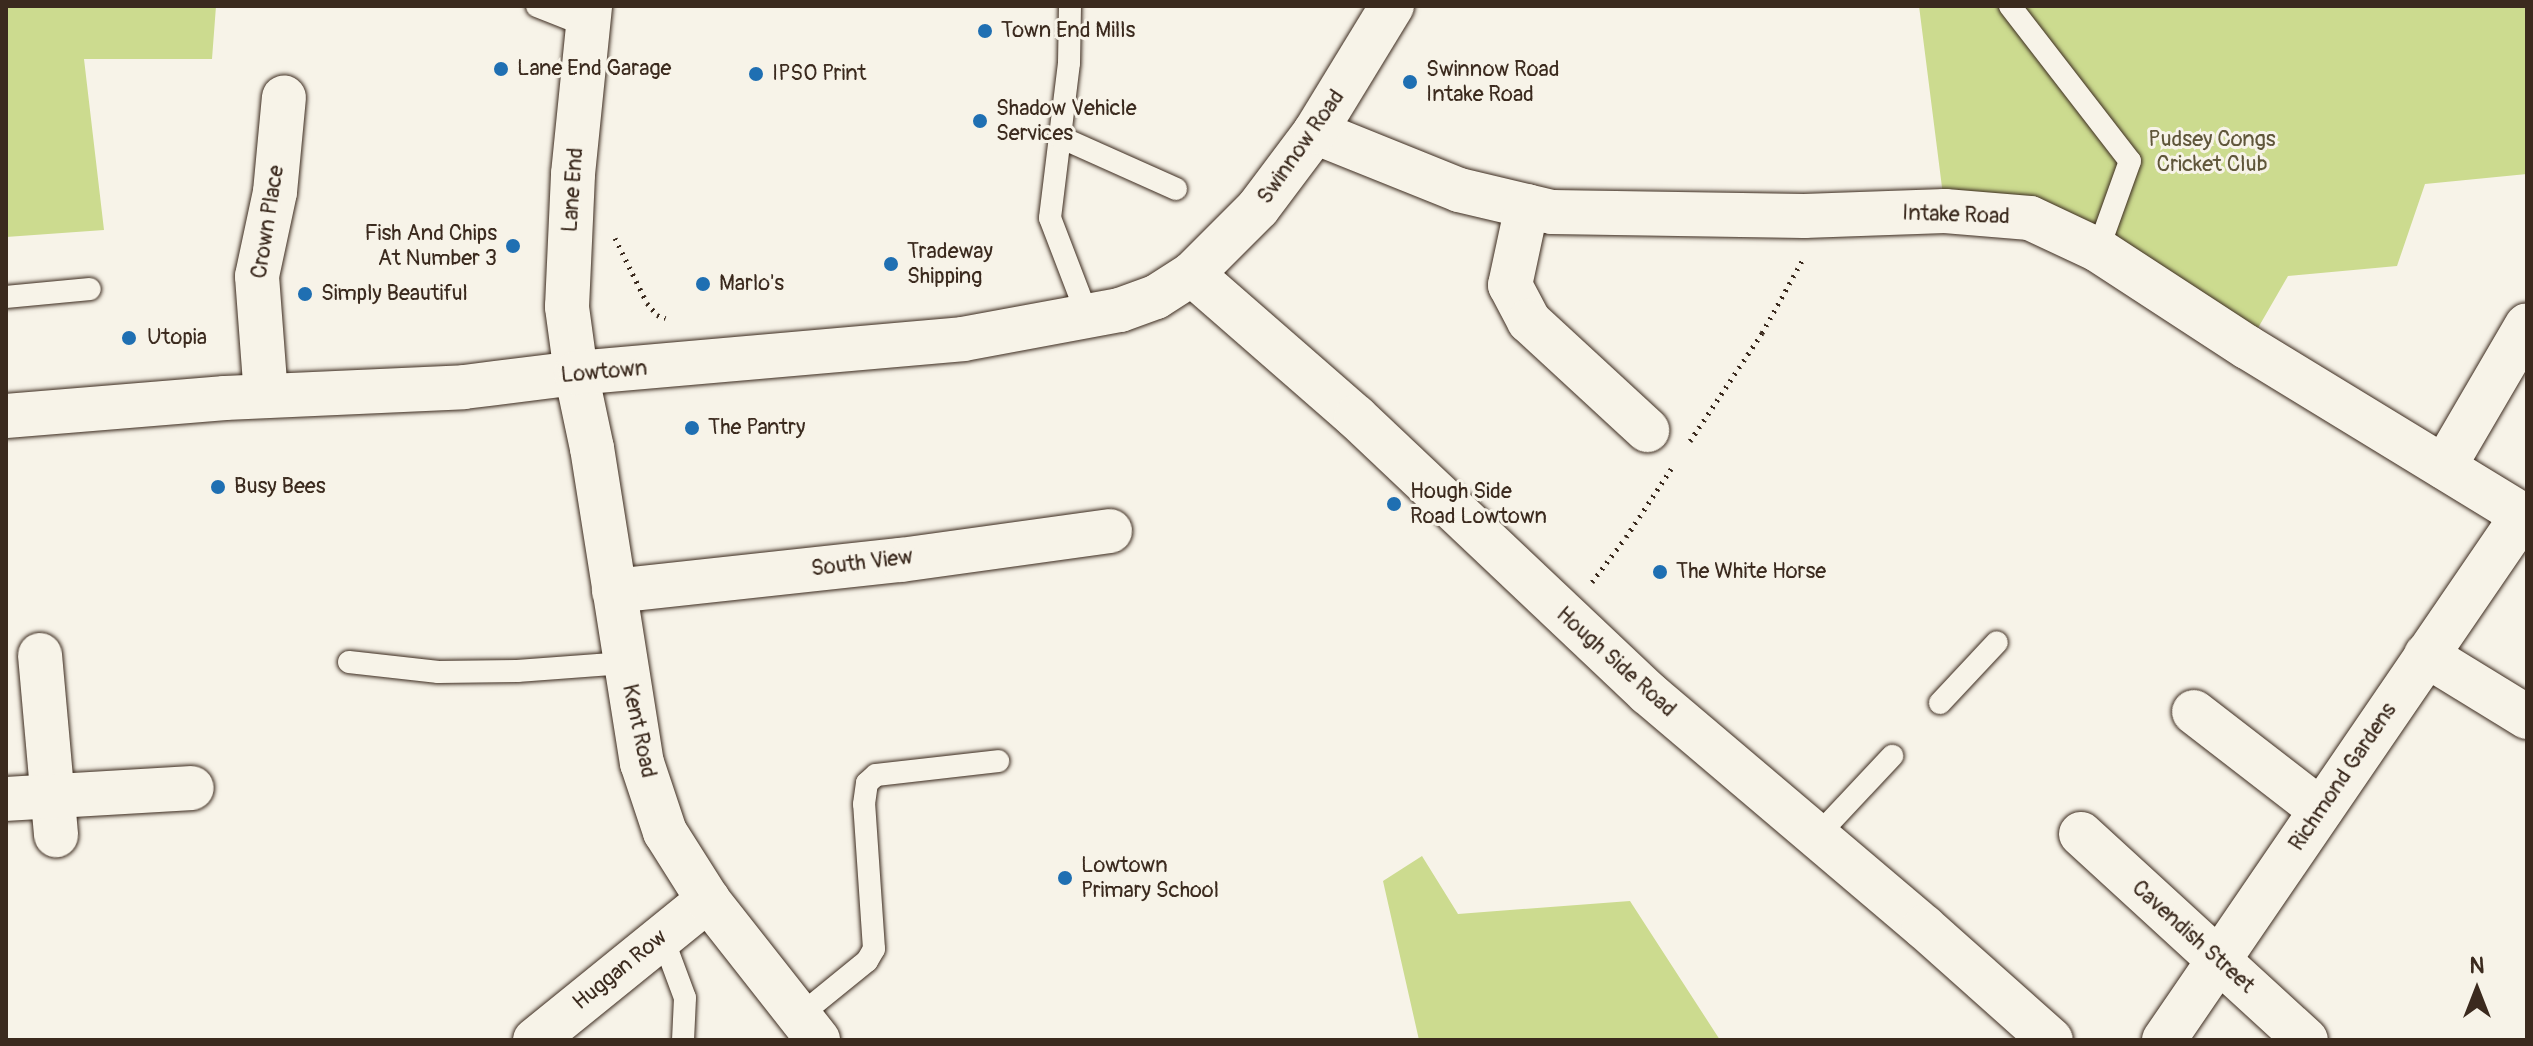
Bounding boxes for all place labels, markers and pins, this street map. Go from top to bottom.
place label: Town End Mills [1001,18,1135,44]
marker: Town End Mills [976,22,994,40]
place label: Lane End Garage [517,56,671,82]
place label: Swinnow Road Intake Road [1426,56,1559,108]
marker: Lane End Garage [492,60,510,78]
place label: IPSO Print [772,61,866,87]
marker: IPSO Print [747,65,765,83]
marker: Swinnow Road Intake Road [1401,73,1419,91]
place label: Shadow Vehicle Services [996,95,1137,146]
marker: Shadow Vehicle Services [971,112,989,130]
place label: Fish And Chips At Number 3 [364,220,497,272]
marker: Fish And Chips At Number 3 [504,237,522,255]
place label: Tradeway Shipping [907,238,993,290]
marker: Tradeway Shipping [882,255,900,273]
place label: Marlo's [719,271,784,297]
marker: Marlo's [694,275,712,293]
place label: Simply Beautiful [321,281,468,307]
marker: Simply Beautiful [296,285,314,303]
place label: Utopia [147,325,207,351]
marker: Utopia [118,327,140,349]
place label: The Pantry [708,415,805,441]
marker: The Pantry [683,419,701,437]
place label: Busy Bees [234,474,325,500]
marker: Busy Bees [209,478,227,496]
place label: Hough Side Road Lowtown [1410,478,1547,530]
marker: Hough Side Road Lowtown [1385,495,1403,513]
place label: The White Horse [1676,559,1826,585]
marker: The White Horse [1651,563,1669,581]
place label: Lowtown Primary School [1081,852,1219,904]
marker: Lowtown Primary School [1056,869,1074,887]

